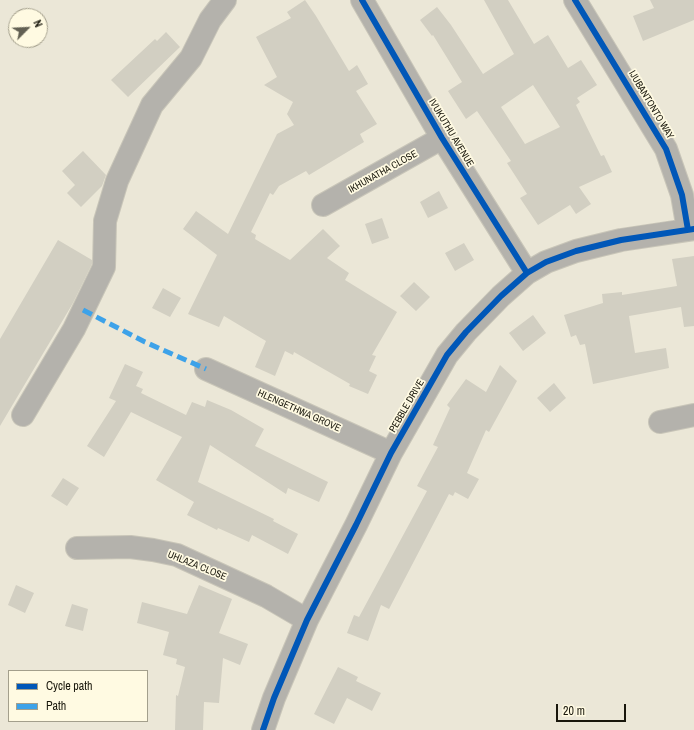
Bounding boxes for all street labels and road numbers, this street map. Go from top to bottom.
street label: IJUBANTONTO WAY [626,69,676,141]
street label: IVUKUTHU AVENUE [426,97,476,169]
street label: IKHUNATHA CLOSE [346,148,420,196]
street label: PEBBLE DRIVE [387,377,427,435]
street label: HLENGETHWA GROVE [256,387,342,435]
street label: UHLAZA CLOSE [166,549,228,583]

